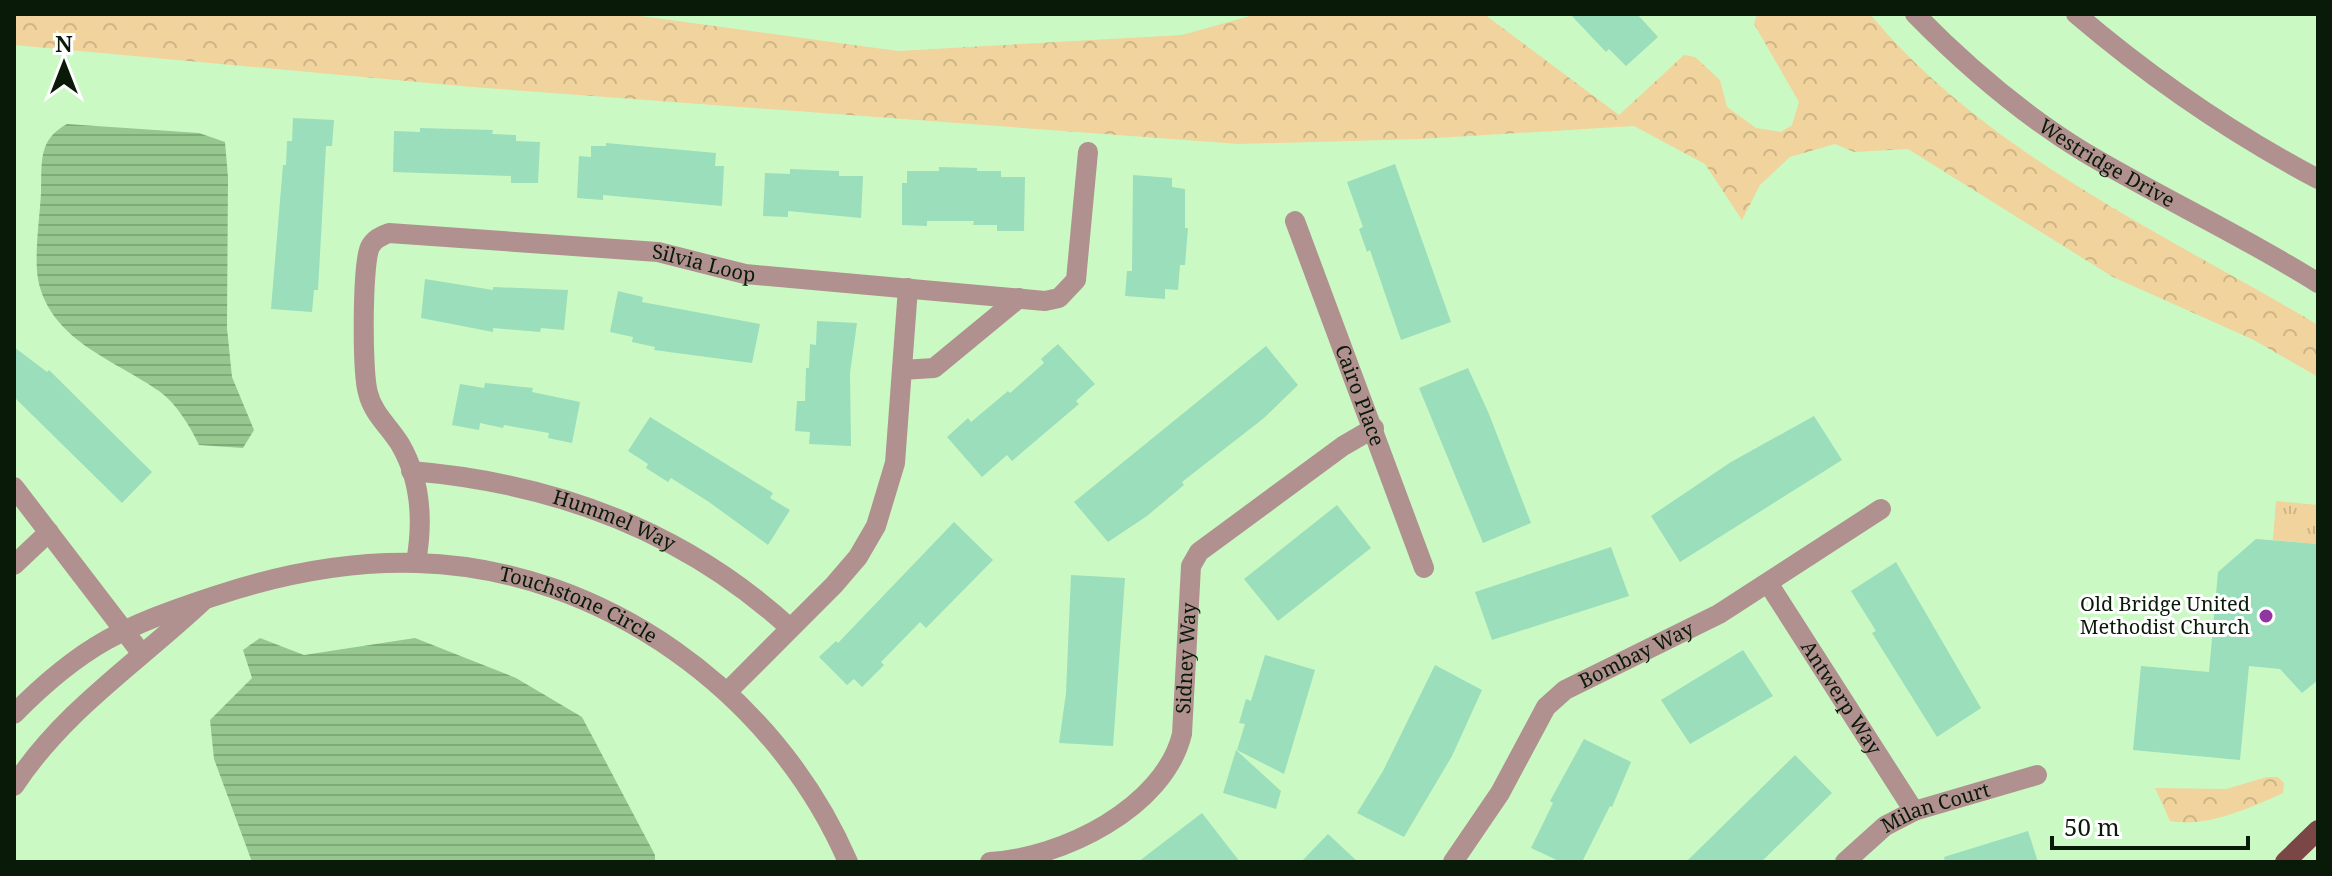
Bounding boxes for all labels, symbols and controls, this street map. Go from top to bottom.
north arrow [24,24,104,104]
text: N [55,28,73,58]
street label: Westridge Drive [2033,112,2180,213]
street label: Silvia Loop [651,238,757,288]
street label: Cairo Place [1329,341,1391,450]
street label: Hummel Way [550,483,681,557]
street label: Touchstone Circle [497,559,663,649]
place label: Old Bridge United Methodist Church [2080,590,2250,640]
street label: Sidney Way [1169,601,1202,715]
marker: Old Bridge United Methodist Church [2257,607,2275,625]
street label: Bombay Way [1574,614,1699,694]
street label: Antwerp Way [1795,635,1889,760]
street label: Milan Court [1876,776,1993,839]
scale bar [2052,800,2248,850]
text: 50 m [2064,810,2120,843]

